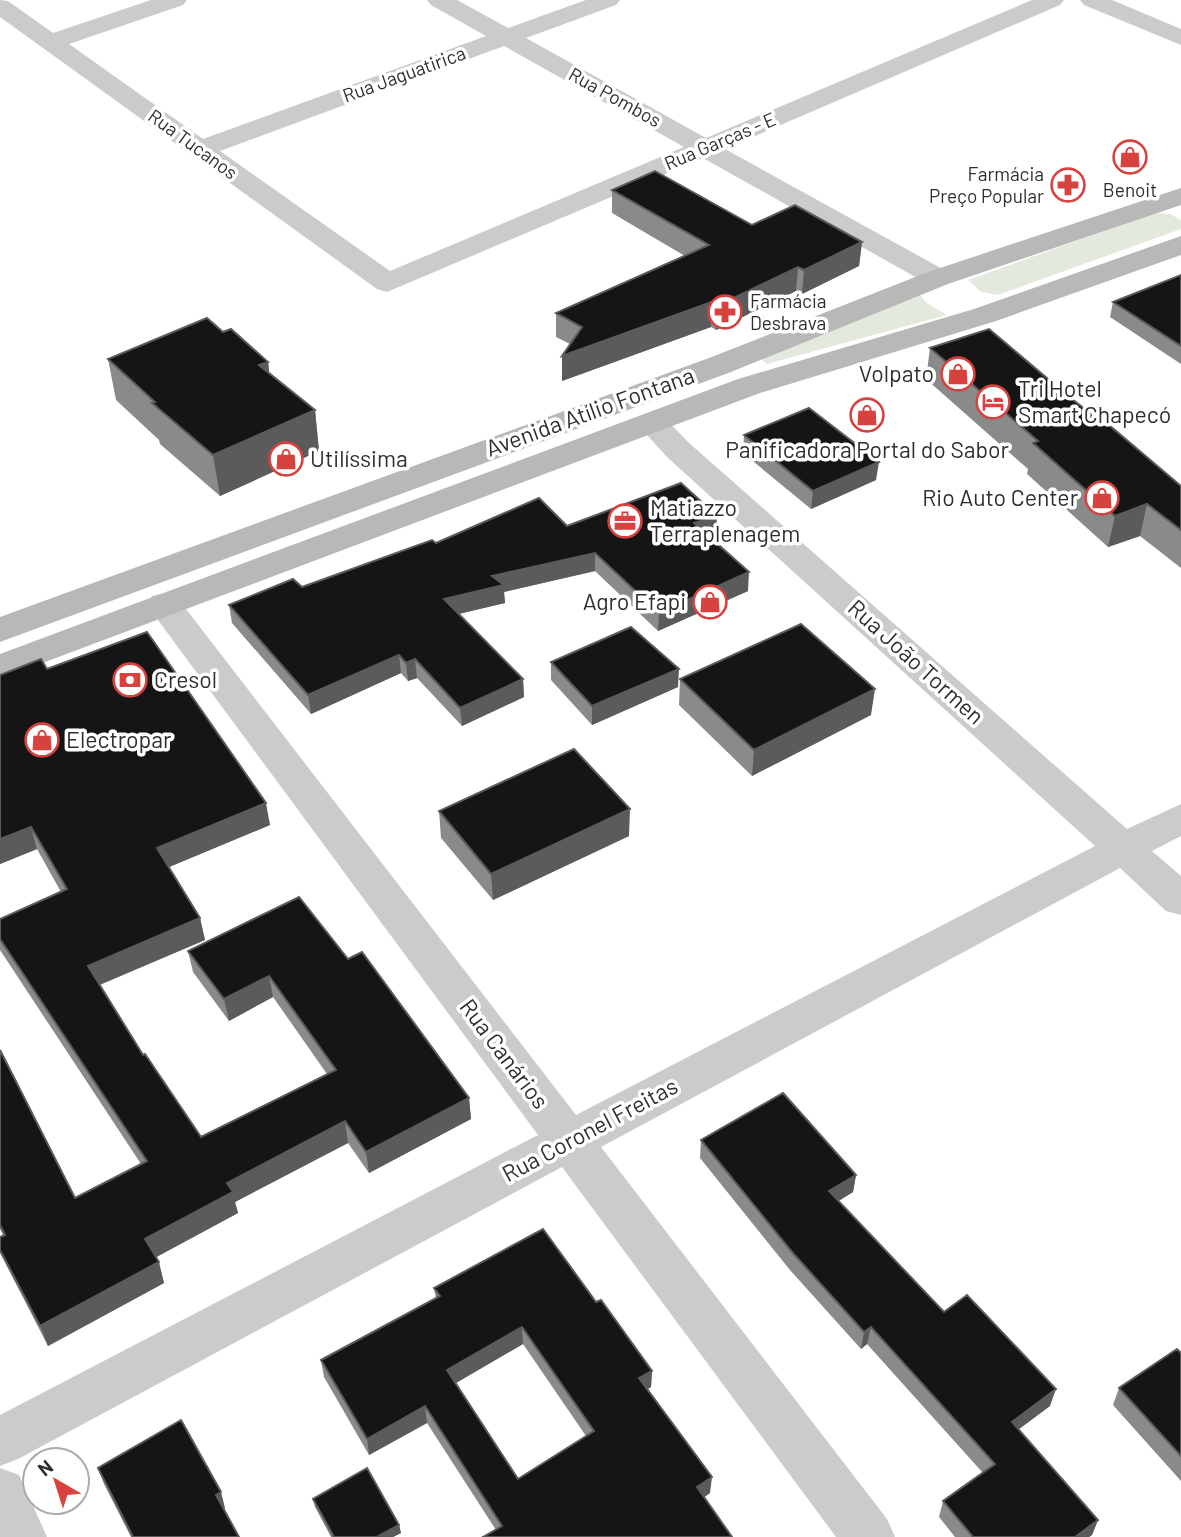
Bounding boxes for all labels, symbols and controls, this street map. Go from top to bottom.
street label: Rua Jaguatirica [339,41,468,106]
street label: Rua Pombos [565,62,665,131]
street label: Rua Tucanos [144,104,242,184]
street label: Rua Garças - E [661,107,779,174]
shop icon: Benoit [1111,138,1149,176]
place label: Farmácia Preço Popular [929,162,1044,207]
pharmacy icon: Farmácia Preço Popular [1049,166,1087,204]
place label: Benoit [1103,178,1157,201]
place label: Farmácia Desbrava [750,289,827,334]
pharmacy icon: Farmácia Desbrava [706,293,744,331]
shop icon: Volpato [939,355,977,393]
place label: Volpato [859,359,934,387]
street label: Avenida Atílio Fontana [482,360,698,462]
place label: Tri Hotel Smart Chapecó [1018,374,1171,428]
hotel icon: Tri Hotel Smart Chapecó [974,383,1012,421]
shop icon: Panificadora Portal do Sabor [848,396,886,434]
place label: Panificadora Portal do Sabor [725,435,1009,463]
shop icon: Utilíssima [267,440,305,478]
place label: Utilíssima [310,444,408,472]
shop icon: Rio Auto Center [1083,479,1121,517]
place label: Rio Auto Center [922,483,1079,511]
place label: Matiazzo Terraplenagem [650,493,800,547]
office icon: Matiazzo Terraplenagem [606,502,644,540]
shop icon: Agro Efapi [691,583,729,621]
place label: Agro Efapi [583,587,686,615]
street label: Rua João Tormen [843,593,990,730]
bank icon: Cresol [111,661,149,699]
place label: Cresol [154,665,217,693]
shop icon: Electropar [23,721,61,759]
place label: Electropar [66,725,172,753]
street label: Rua Canários [454,993,555,1114]
street label: Rua Coronel Freitas [497,1071,682,1187]
north arrow [21,1446,91,1516]
text: N [33,1454,57,1480]

